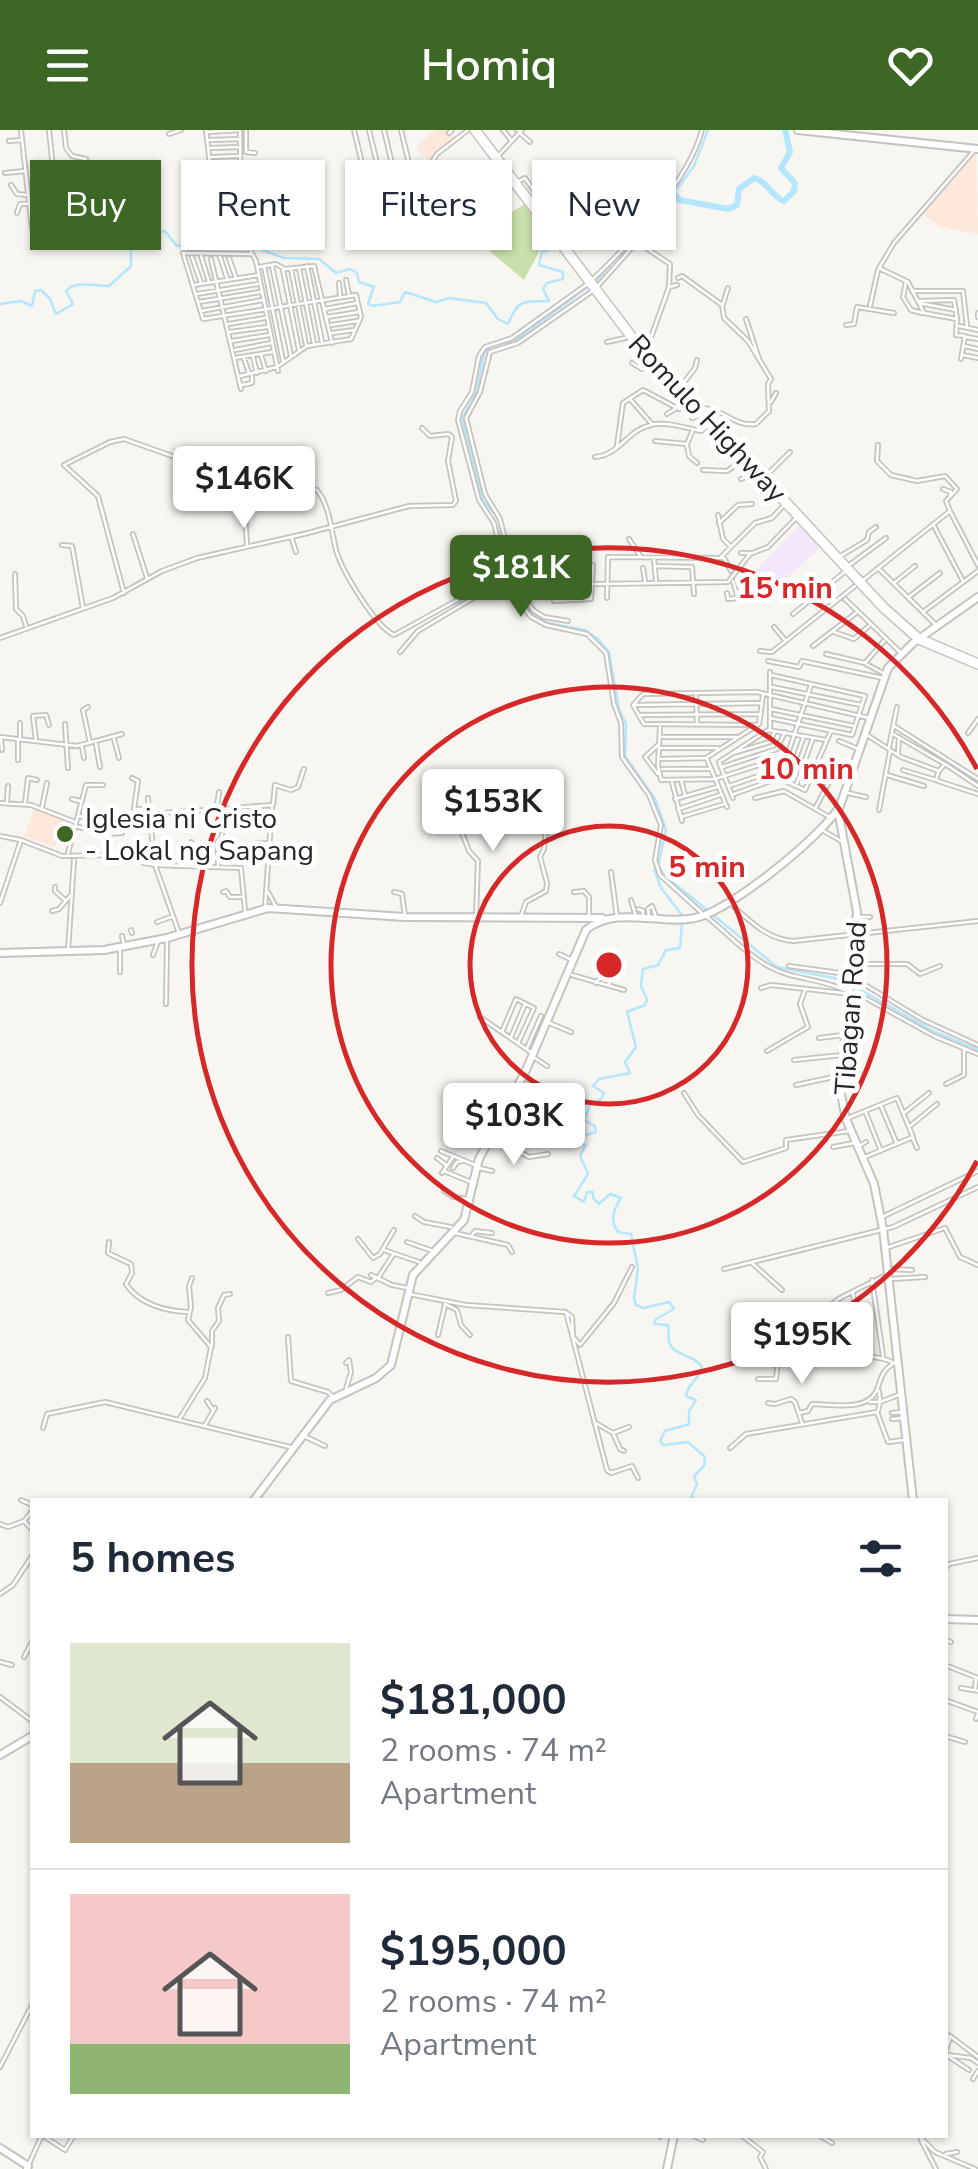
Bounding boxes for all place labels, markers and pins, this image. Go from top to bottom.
pin: $146K [174,446,314,531]
pin: $181K [451,535,591,620]
pin: $153K [423,769,563,854]
place label: Iglesia ni Cristo - Lokal ng Sapang [85,800,314,870]
marker: Iglesia ni Cristo - Lokal ng Sapang [54,823,76,845]
centre of rings [591,947,627,983]
pin: $103K [444,1083,584,1168]
pin: $195K [732,1302,872,1387]

